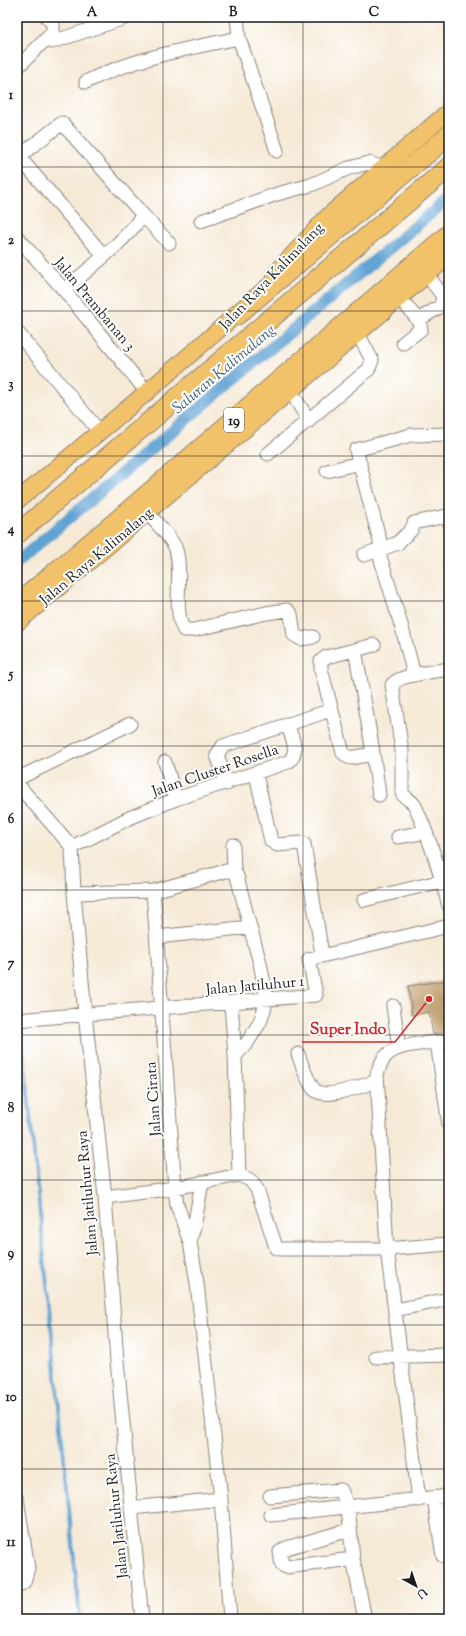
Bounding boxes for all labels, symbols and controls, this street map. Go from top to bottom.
text: A [87,4,98,22]
text: B [229,4,238,22]
text: C [369,4,379,22]
text: 1 [9,87,14,105]
street label: Jalan Raya Kalimalang [214,219,329,336]
text: 2 [8,232,15,250]
street label: Jalan Prambanan 3 [48,253,139,356]
water label: Saluran Kalimalang [168,320,281,420]
text: 3 [8,376,14,394]
road number: 19 [224,408,244,432]
street label: Jalan Raya Kalimalang [35,503,158,612]
text: 4 [7,521,15,539]
text: 5 [8,666,14,684]
street label: Jalan Cluster Rosella [148,740,282,803]
text: 6 [8,811,15,829]
text: 7 [8,955,15,973]
street label: Jalan Jatiluhur 1 [204,972,305,1001]
callout: Super Indo [302,1014,395,1042]
text: Super Indo [310,1019,387,1042]
street label: Jalan Cirata [141,1061,168,1138]
text: 8 [8,1100,15,1118]
street label: Jalan Jatiluhur Raya [73,1129,105,1257]
text: 9 [8,1245,15,1263]
text: 10 [5,1389,17,1407]
street label: Jalan Jatiluhur Raya [100,1452,135,1580]
text: 11 [7,1534,16,1552]
north arrow [396,1566,436,1606]
text: U [413,1583,431,1602]

